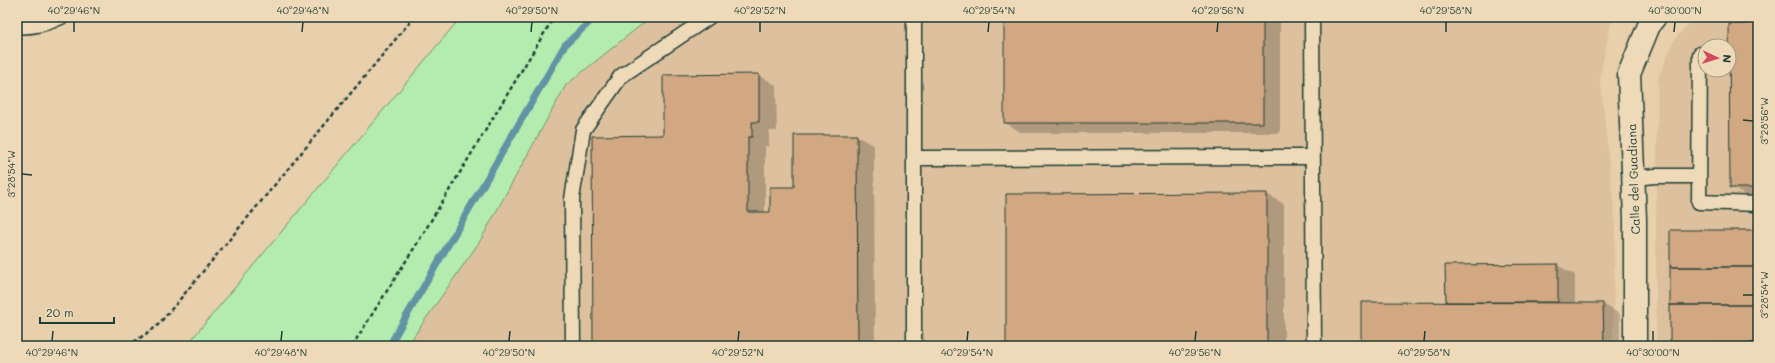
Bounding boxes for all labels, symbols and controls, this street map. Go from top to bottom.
text: 40°29'46"N [48,3,100,17]
text: 40°29'48"N [277,3,329,17]
text: 40°29'50"N [506,3,558,17]
text: 40°29'52"N [734,3,786,17]
text: 40°29'54"N [963,3,1015,17]
text: 40°29'56"N [1192,3,1244,17]
text: 40°29'58"N [1420,3,1472,17]
text: 40°30'00"N [1648,3,1702,17]
north arrow [1697,38,1737,78]
text: N [1720,54,1735,63]
text: 3°28'56"W [1757,97,1771,145]
street label: Calle del Guadiana [1623,123,1643,235]
text: 3°28'54"W [4,150,18,198]
text: 3°28'54"W [1757,271,1771,319]
scale bar [40,299,114,325]
text: 20 m [46,304,74,320]
text: 40°29'46"N [26,345,78,359]
text: 40°29'48"N [255,345,307,359]
text: 40°29'50"N [483,345,535,359]
text: 40°29'52"N [712,345,764,359]
text: 40°29'54"N [941,345,993,359]
text: 40°29'56"N [1169,345,1221,359]
text: 40°29'58"N [1398,345,1450,359]
text: 40°30'00"N [1626,345,1680,359]

